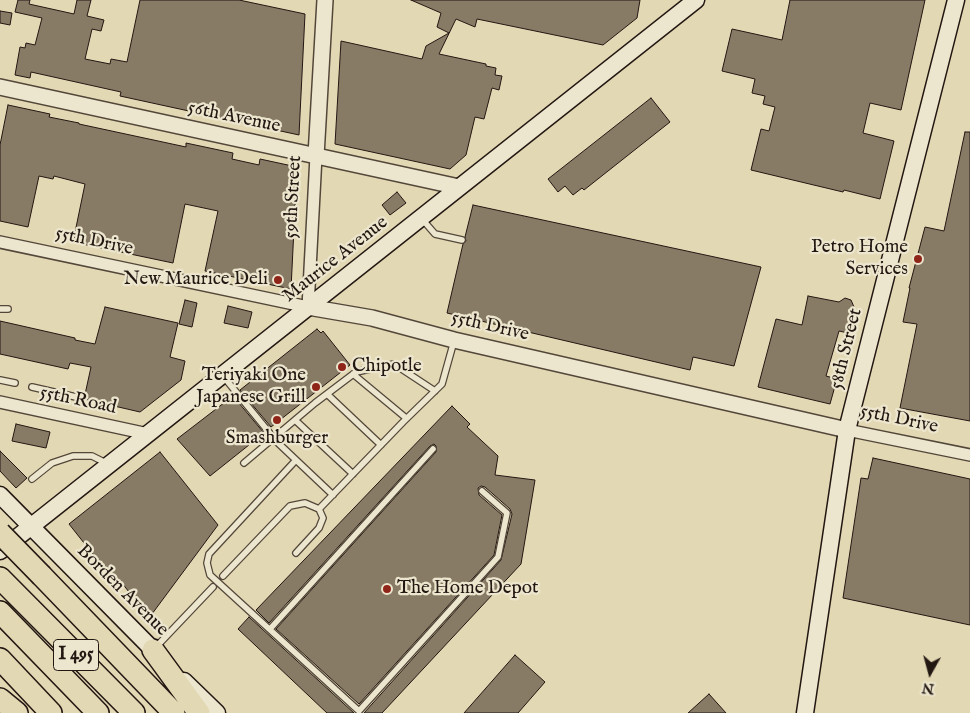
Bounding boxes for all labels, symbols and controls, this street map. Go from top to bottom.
street label: 56th Avenue [186,97,282,139]
street label: 59th Street [280,155,308,239]
street label: Maurice Avenue [279,212,393,308]
street label: 55th Drive [53,223,135,261]
place label: Petro Home Services [811,237,908,281]
marker: Petro Home Services [912,253,924,265]
place label: New Maurice Deli [124,269,268,291]
marker: New Maurice Deli [272,274,284,286]
street label: 58th Street [826,306,868,392]
street label: 55th Drive [449,307,531,347]
place label: Chipotle [352,356,422,378]
marker: Chipotle [336,361,348,373]
place label: Teriyaki One Japanese Grill [196,365,306,409]
marker: Teriyaki One Japanese Grill [310,381,322,393]
street label: 55th Road [38,382,118,420]
street label: 55th Drive [858,401,940,439]
marker: Smashburger [271,414,283,426]
place label: Smashburger [226,428,328,450]
street label: Borden Avenue [71,540,173,642]
place label: The Home Depot [397,578,539,600]
marker: The Home Depot [381,583,393,595]
road number: I 495 [54,640,98,670]
north arrow [905,648,955,698]
text: N [921,678,935,698]

